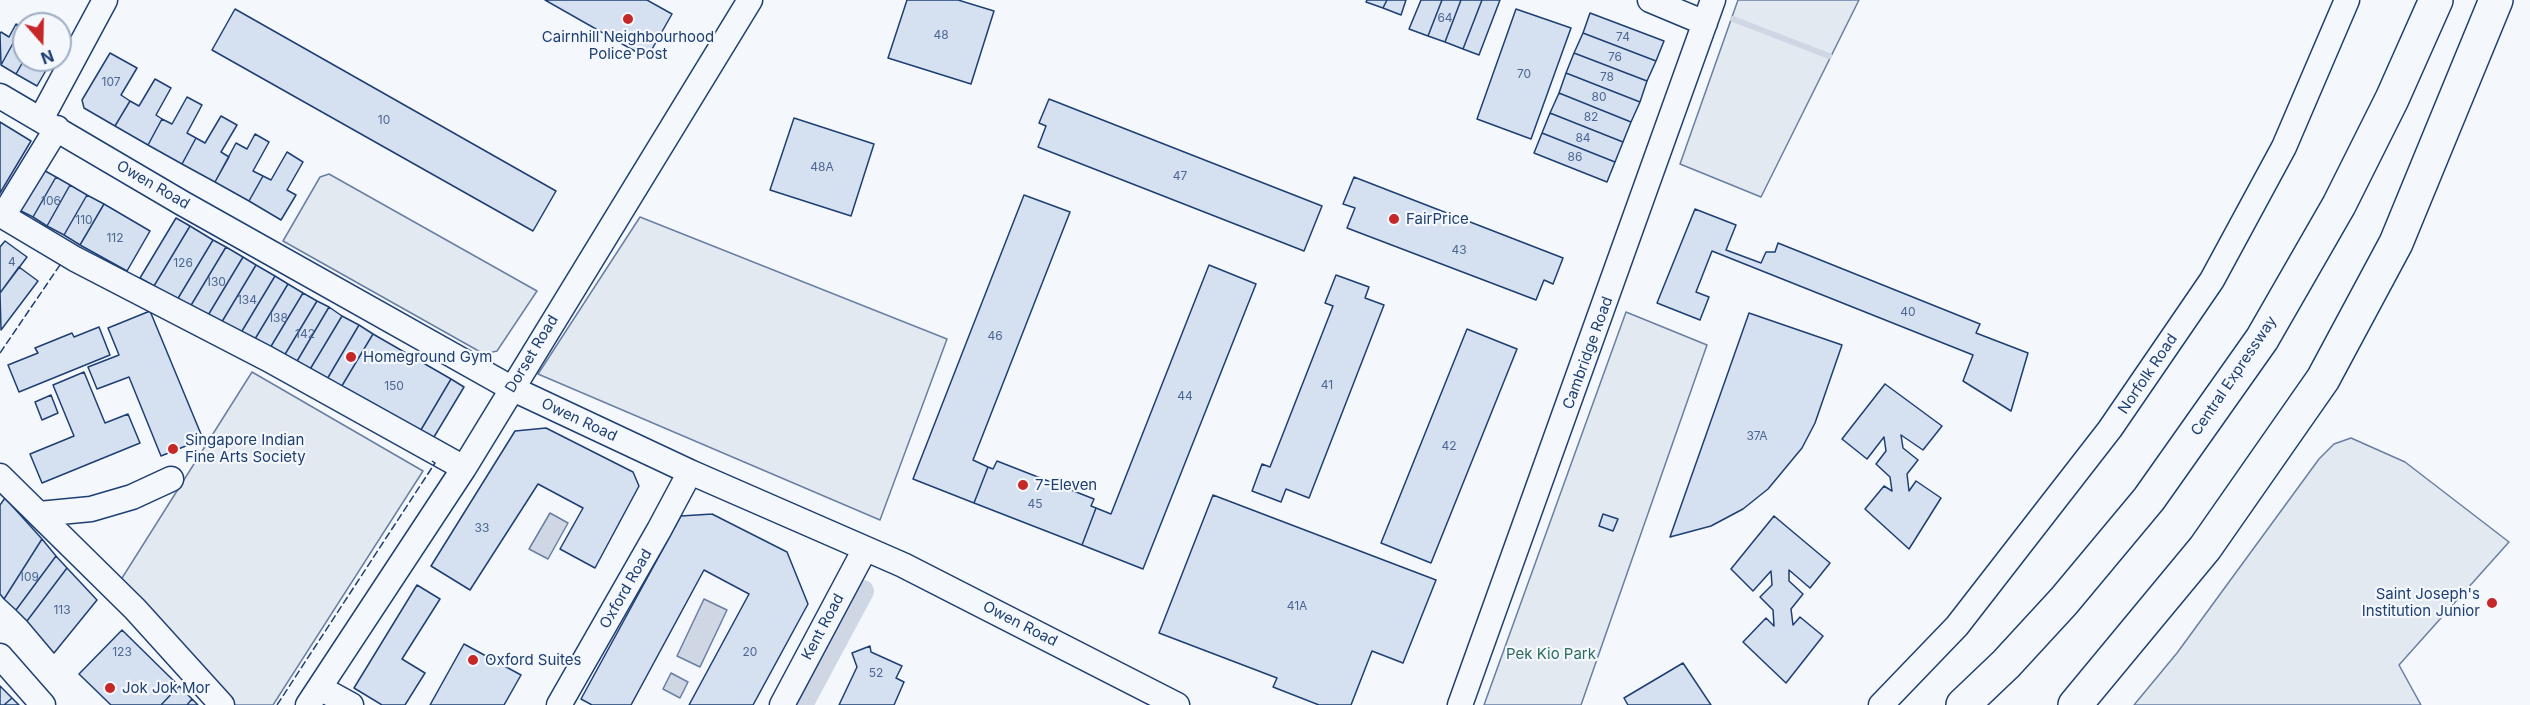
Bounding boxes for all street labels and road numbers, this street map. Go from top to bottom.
street label: Owen Road [113,157,193,213]
street label: Cambridge Road [1559,294,1617,412]
street label: Dorset Road [502,312,562,396]
street label: Central Expressway [2187,313,2281,439]
street label: Norfolk Road [2115,331,2181,417]
street label: Owen Road [538,395,620,445]
street label: Oxford Road [596,546,656,632]
street label: Kent Road [798,591,848,663]
street label: Owen Road [980,597,1060,651]

